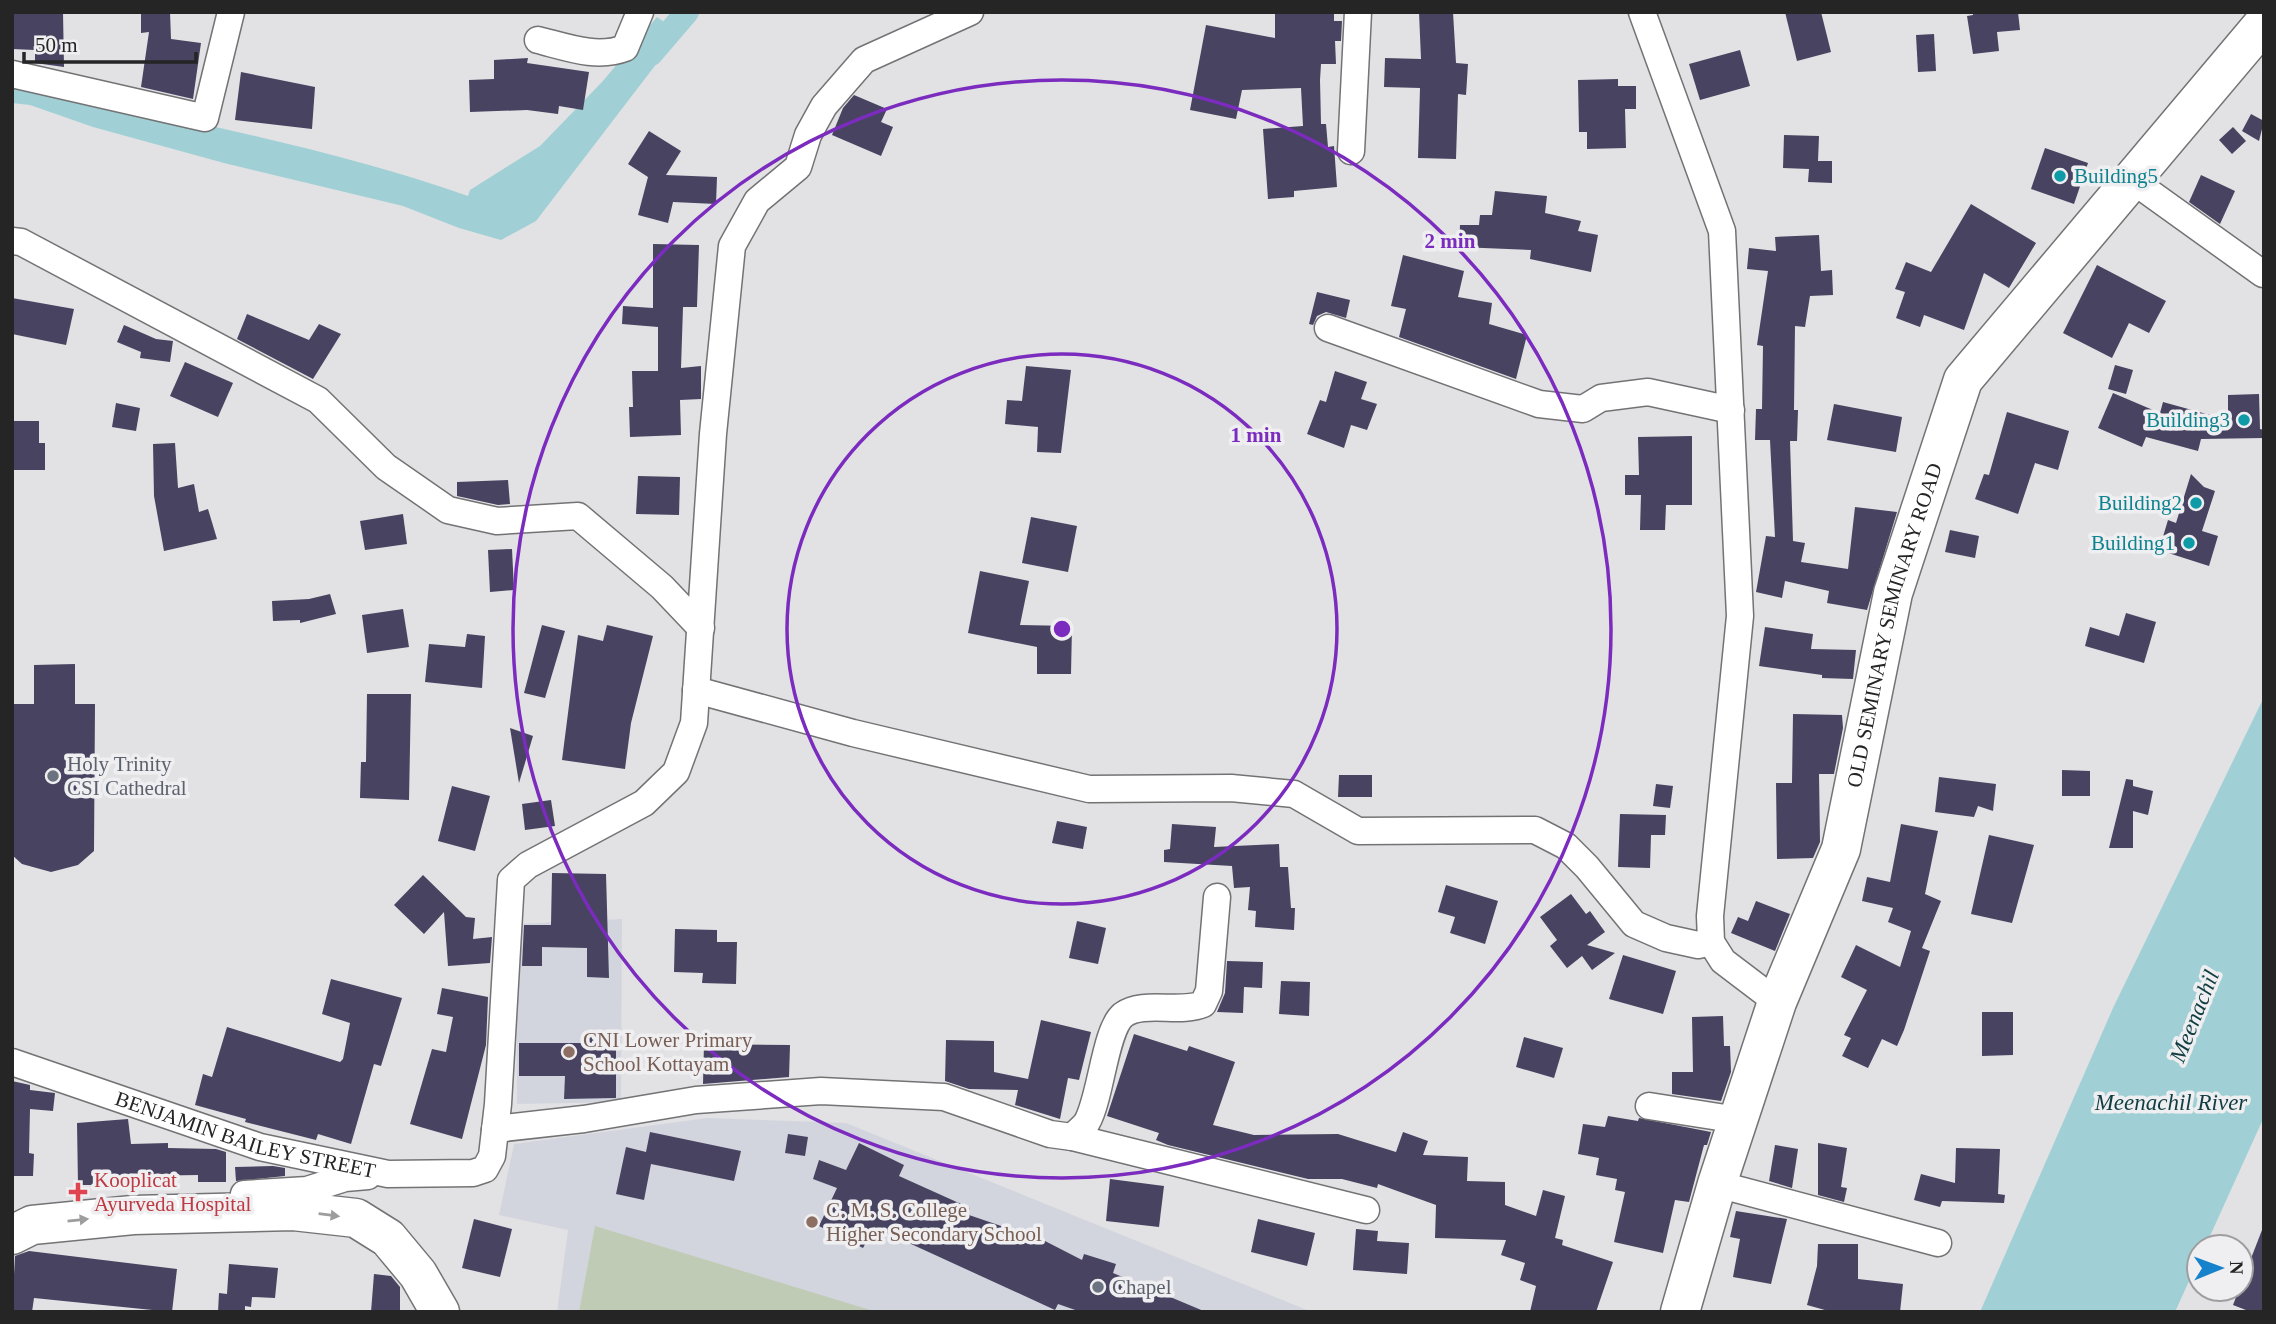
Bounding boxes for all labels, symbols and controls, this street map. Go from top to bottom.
scale bar [24,21,196,65]
text: 50 m [35,33,78,57]
place label: Building5 [2074,164,2158,188]
marker: Building5 [2052,168,2068,184]
text: 2 min [1425,229,1476,253]
place label: Building3 [2146,408,2230,432]
marker: Building3 [2236,412,2252,428]
text: 1 min [1231,423,1282,447]
street label: OLD SEMINARY SEMINARY ROAD [1842,460,1947,789]
place label: Building2 [2098,491,2182,515]
marker: Building2 [2188,495,2204,511]
place label: Building1 [2091,531,2175,555]
marker: Building1 [2181,535,2197,551]
centre of rings [1050,617,1074,641]
place label: Holy Trinity CSI Cathedral [67,752,187,800]
marker: Holy Trinity CSI Cathedral [45,768,61,784]
water label: Meenachil [2164,967,2224,1067]
place label: CNI Lower Primary School Kottayam [583,1028,753,1076]
marker: CNI Lower Primary School Kottayam [561,1044,577,1060]
street label: BENJAMIN BAILEY STREET [112,1086,378,1183]
water label: Meenachil River [2094,1090,2248,1115]
place label: Kooplicat Ayurveda Hospital [94,1168,251,1216]
marker: Kooplicat Ayurveda Hospital [68,1182,88,1202]
place label: C. M. S. College Higher Secondary School [826,1198,1042,1246]
one-way arrow [318,1210,340,1221]
marker: C. M. S. College Higher Secondary School [804,1214,820,1230]
one-way arrow [67,1215,89,1226]
north arrow [2185,1233,2255,1303]
text: N [2226,1261,2247,1275]
place label: Chapel [1112,1275,1172,1299]
marker: Chapel [1090,1279,1106,1295]

